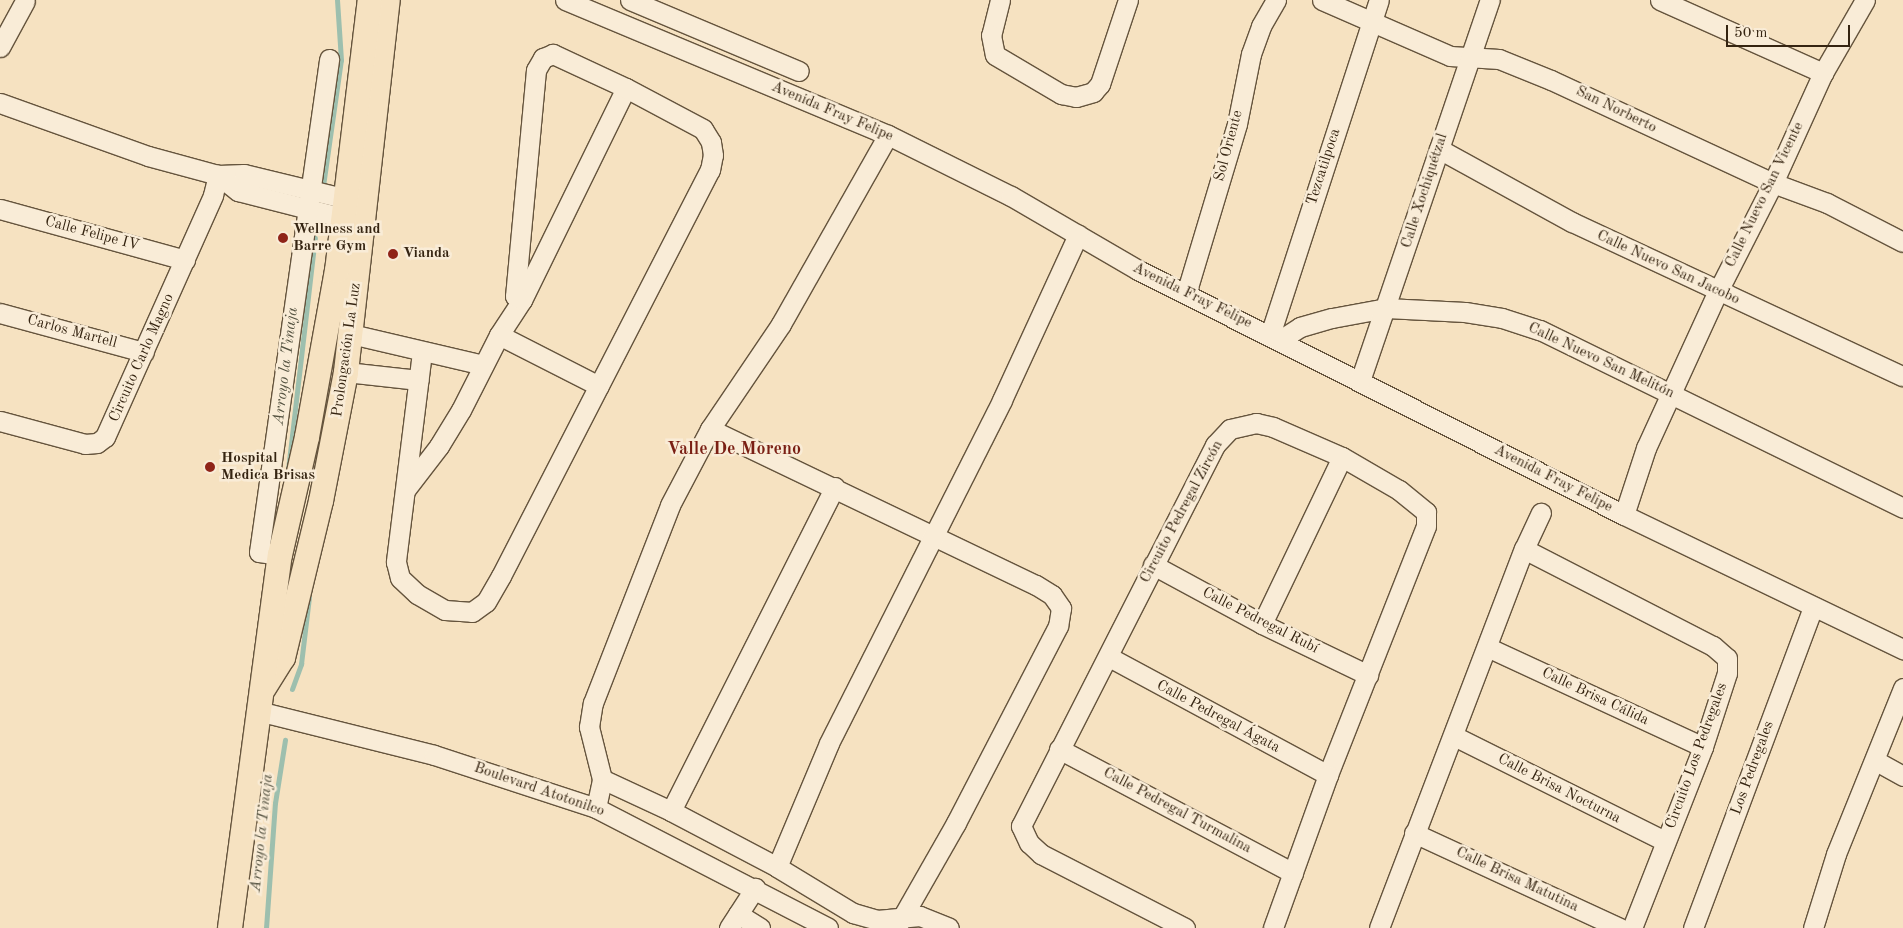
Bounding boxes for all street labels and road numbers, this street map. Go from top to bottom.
street label: Avenida Fray Felipe [768,78,896,146]
street label: San Norberto [1573,83,1659,137]
street label: Sol Oriente [1211,108,1247,184]
street label: Calle Nuevo San Vicente [1722,119,1808,271]
street label: Tezcatilpoca [1303,126,1345,208]
street label: Calle Xochiquétzal [1398,131,1452,251]
street label: Calle Felipe IV [43,213,141,255]
street label: Calle Nuevo San Jacobo [1594,227,1742,309]
street label: Avenida Fray Felipe [1129,259,1255,333]
street label: Prolongación La Luz [329,282,365,418]
street label: Circuito Carlo Magno [106,291,178,425]
street label: Carlos Martell [25,311,119,353]
street label: Calle Nuevo San Melitón [1525,319,1677,403]
street label: Circuito Pedregal Zircón [1137,438,1227,586]
street label: Avenida Fray Felipe [1491,441,1615,517]
street label: Calle Pedregal Rubí [1199,584,1321,658]
street label: Calle Brisa Cálida [1539,664,1651,730]
street label: Calle Pedregal Ágata [1153,677,1283,757]
street label: Circuito Los Pedregales [1662,681,1732,831]
street label: Los Pedregales [1728,719,1778,817]
street label: Calle Brisa Nocturna [1494,750,1624,828]
street label: Boulevard Atotonilco [471,759,607,821]
street label: Calle Pedregal Turmalina [1100,764,1254,858]
street label: Calle Brisa Matutina [1453,844,1581,916]

